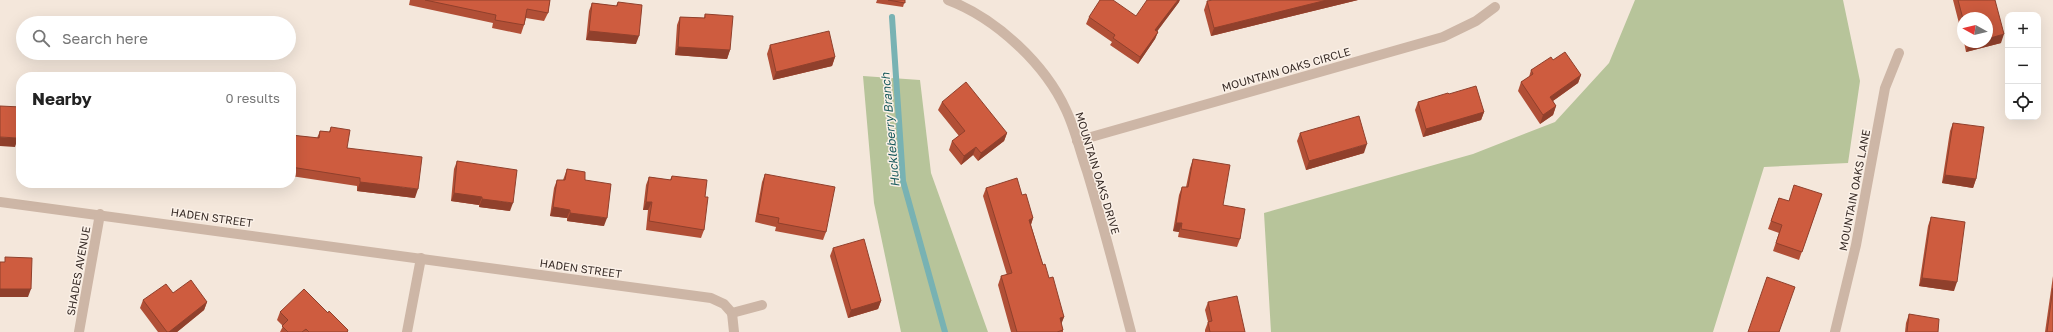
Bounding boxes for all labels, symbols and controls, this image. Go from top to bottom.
north arrow [1957,12,1993,48]
map controls [2005,12,2041,120]
button: + [2005,12,2041,48]
search box [16,16,296,60]
icon: search [30,27,52,49]
text: Search here [62,29,148,47]
street label: MOUNTAIN OAKS CIRCLE [1220,44,1352,94]
button: − [2005,48,2041,84]
water label: Huckleberry Branch [877,72,902,188]
button: locate [2005,84,2041,120]
text: Nearby [32,88,92,109]
text: 0 results [225,90,280,106]
street label: MOUNTAIN OAKS DRIVE [1073,110,1123,236]
street label: MOUNTAIN OAKS LANE [1836,128,1872,252]
street label: HADEN STREET [170,205,254,229]
street label: SHADES AVENUE [64,225,92,317]
street label: HADEN STREET [539,256,623,280]

